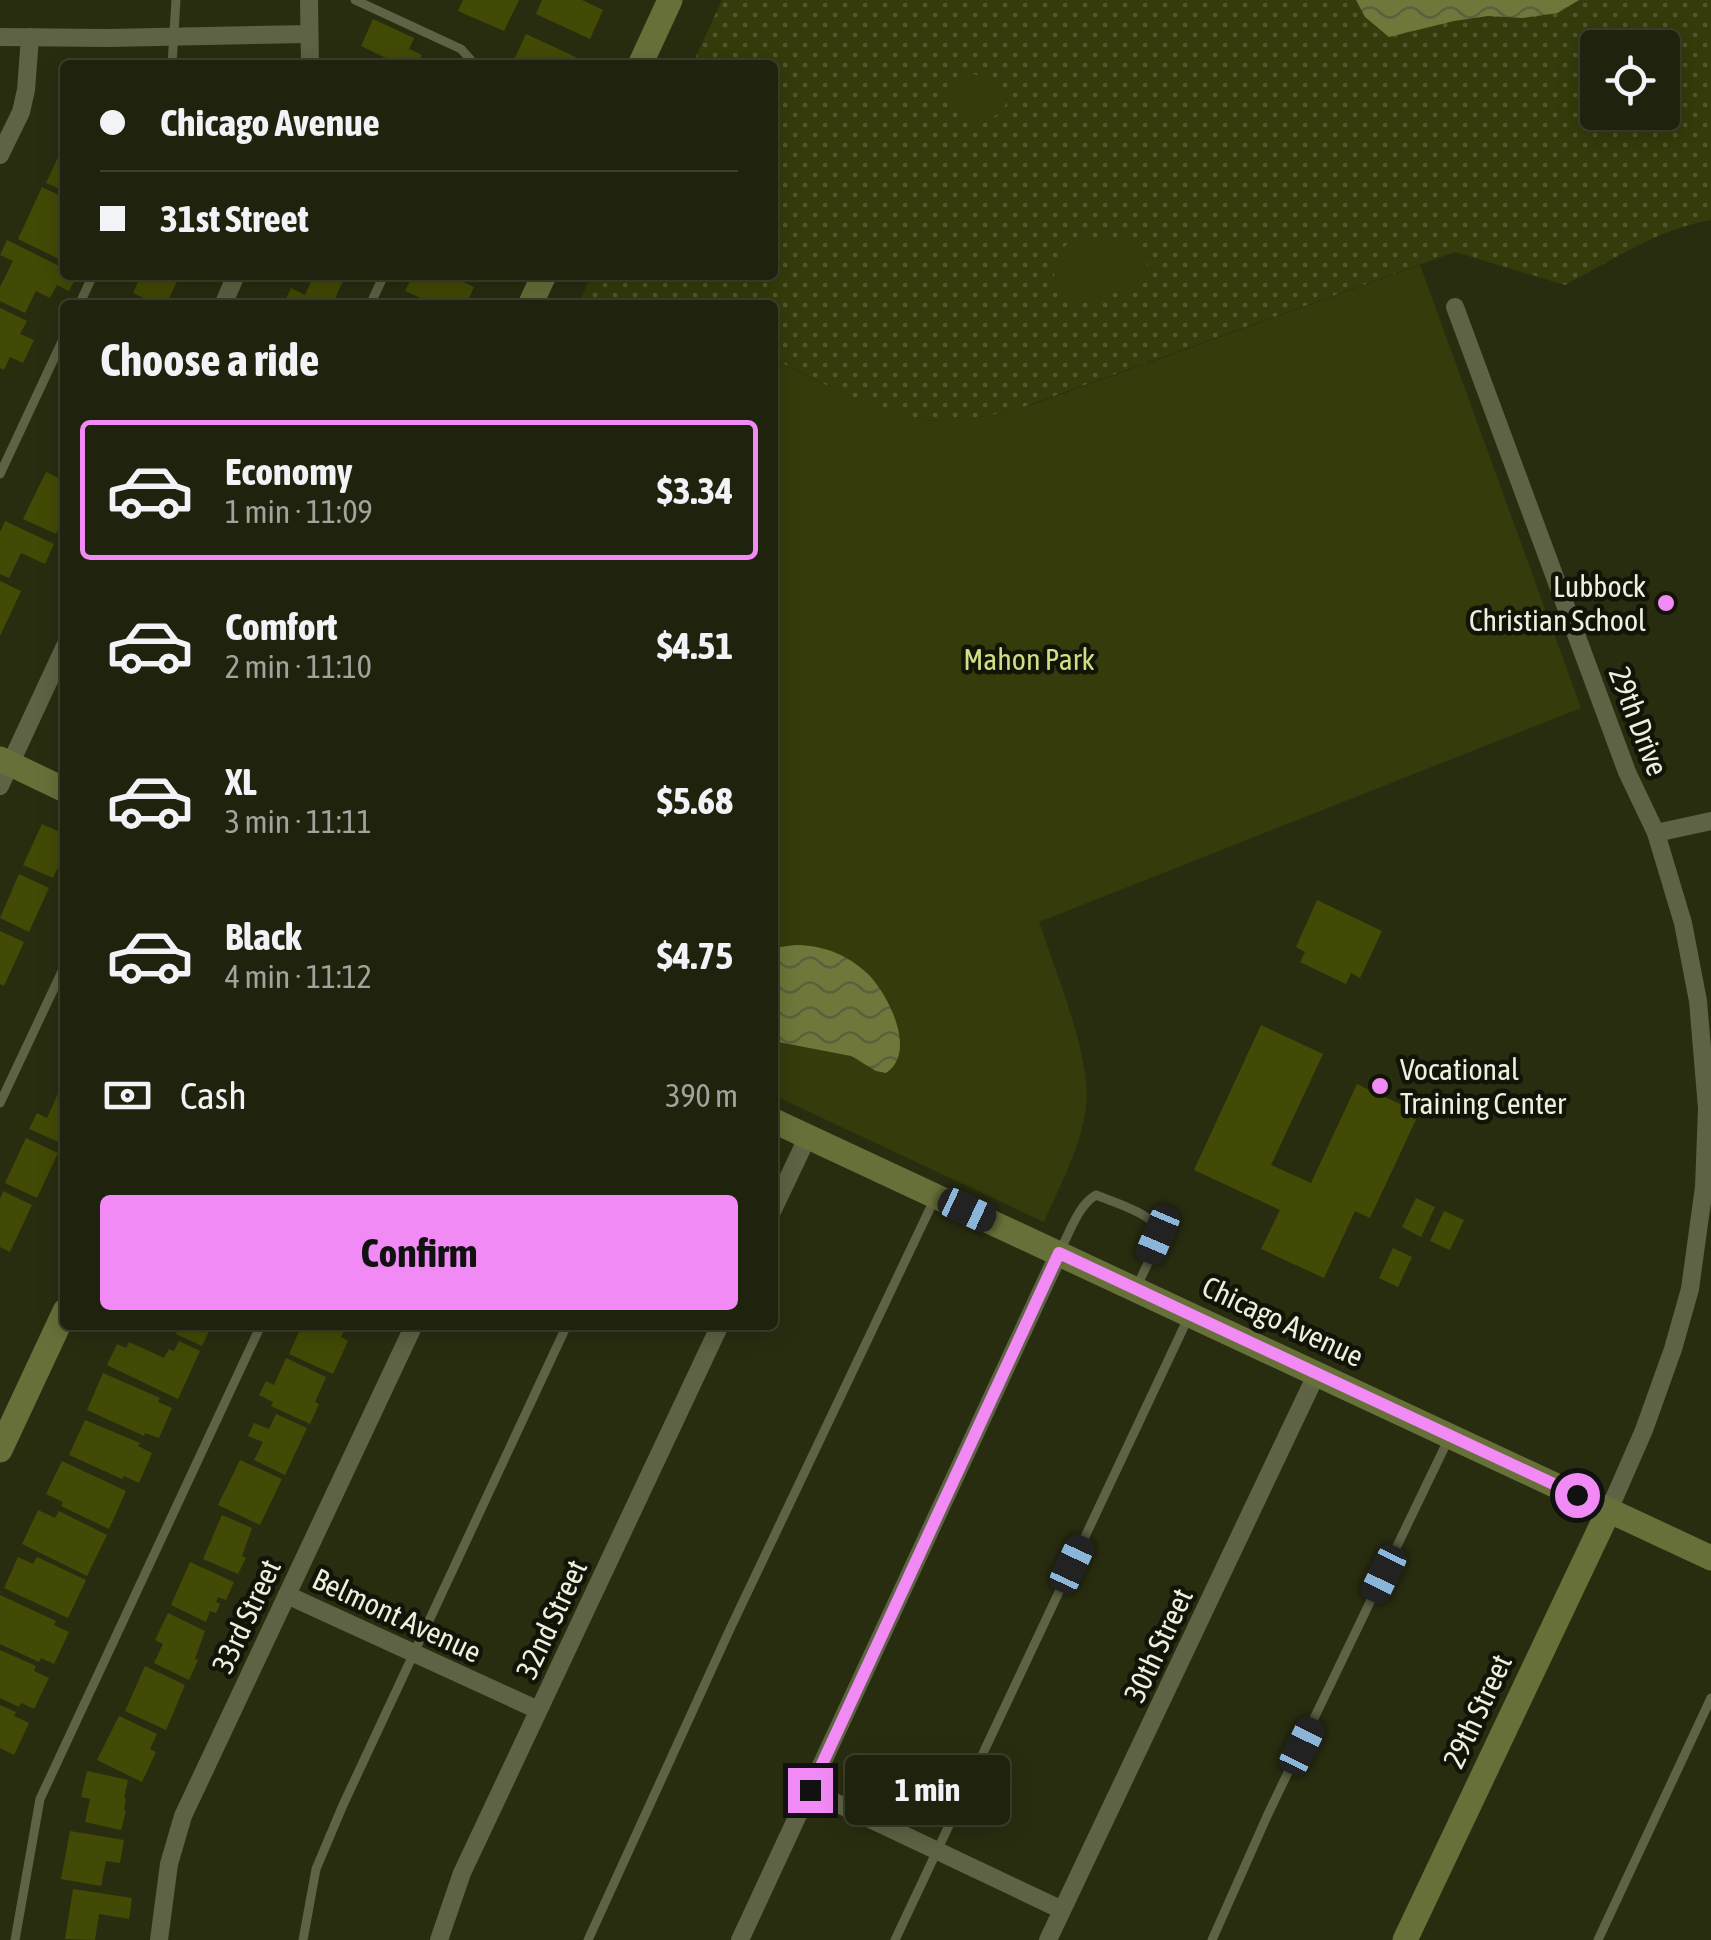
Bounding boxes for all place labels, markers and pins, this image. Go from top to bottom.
place label: Lubbock Christian School [1469,569,1646,637]
marker: Lubbock Christian School [1655,592,1677,614]
place label: Vocational Training Center [1400,1052,1567,1120]
marker: Vocational Training Center [1369,1075,1391,1097]

